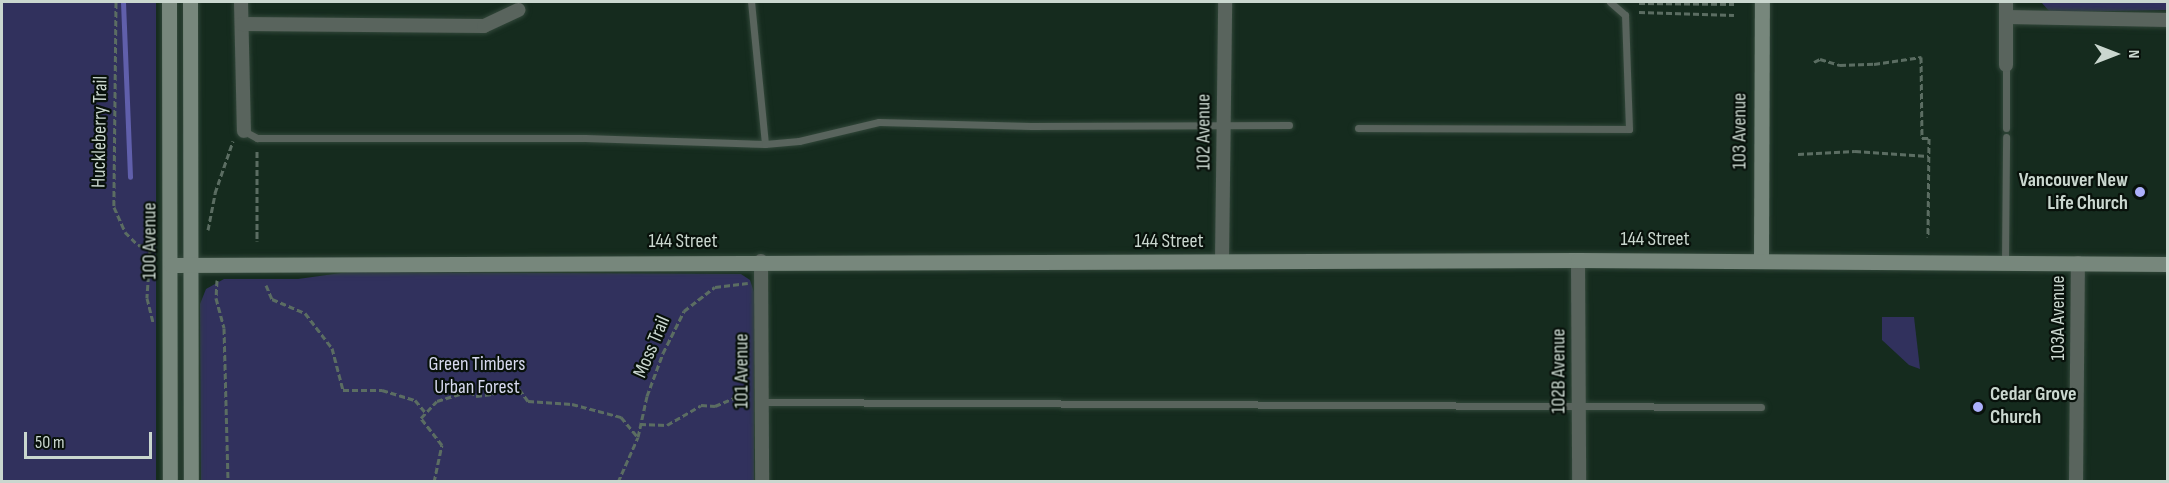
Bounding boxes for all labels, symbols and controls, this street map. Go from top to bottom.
north arrow [2085,24,2145,84]
text: N [2124,50,2143,58]
street label: Huckleberry Trail [87,76,113,188]
street label: 103 Avenue [1728,93,1752,169]
street label: 102 Avenue [1192,94,1216,170]
place label: Vancouver New Life Church [2019,168,2128,215]
marker: Vancouver New Life Church [2133,185,2147,199]
street label: 100 Avenue [138,203,162,279]
street label: 144 Street [1620,227,1690,251]
street label: 144 Street [648,229,718,253]
street label: 144 Street [1134,229,1204,253]
street label: 103A Avenue [2046,276,2070,360]
street label: Moss Trail [628,313,676,381]
street label: 102B Avenue [1547,328,1571,414]
street label: 101 Avenue [730,334,754,408]
park label: Green Timbers Urban Forest [429,353,525,400]
place label: Cedar Grove Church [1990,383,2077,430]
marker: Cedar Grove Church [1971,400,1985,414]
scale bar [27,420,154,458]
text: 50 m [35,432,65,453]

